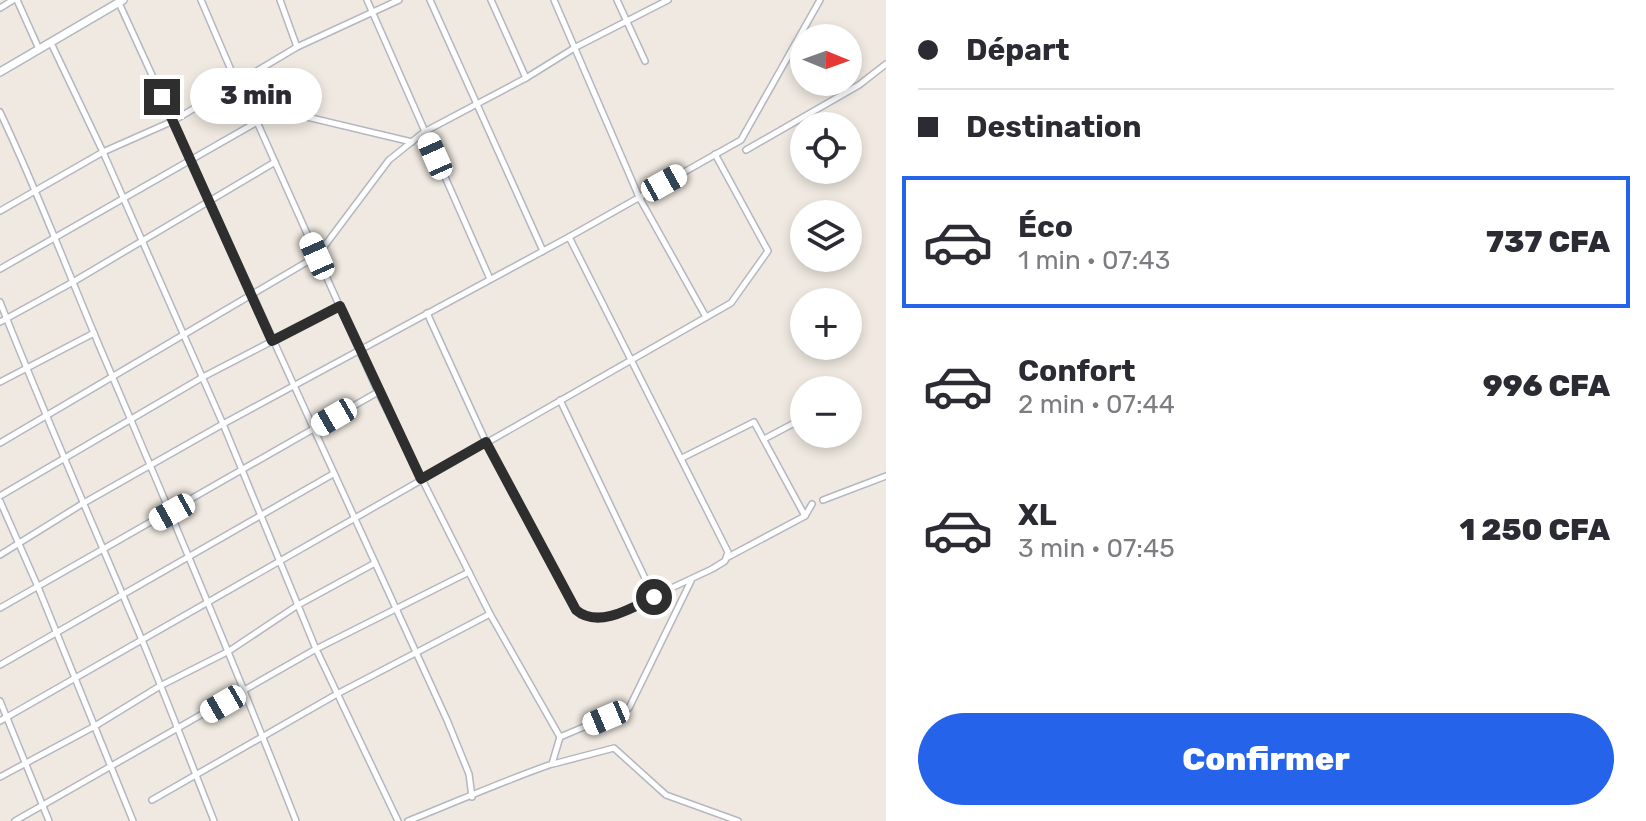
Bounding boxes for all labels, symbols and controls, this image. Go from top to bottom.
north arrow [790,24,862,96]
map controls [790,24,862,448]
text: Départ [966,32,1070,68]
callout: 3 min [190,69,322,125]
route end [144,79,180,115]
text: 3 min [220,80,292,111]
text: Destination [966,109,1141,145]
button: locate [790,112,862,184]
car [414,129,456,183]
car [637,161,691,205]
button: layers [790,200,862,272]
icon: car [922,206,994,278]
text: Éco [1018,209,1073,245]
text: 737 CFA [1486,224,1610,260]
car [296,229,338,283]
text: 1 min · 07:43 [1018,245,1170,276]
button: + [790,288,862,360]
icon: car [922,350,994,422]
text: Confort [1018,353,1136,389]
text: 996 CFA [1483,368,1610,404]
button: − [790,376,862,448]
text: 2 min · 07:44 [1018,389,1175,420]
car [307,395,361,439]
car [145,490,199,534]
icon: car [922,494,994,566]
text: XL [1018,497,1057,533]
text: 1 250 CFA [1459,512,1610,548]
text: 3 min · 07:45 [1018,533,1175,564]
route start [636,579,672,615]
car [196,682,250,726]
car [579,698,633,738]
button: Confirmer [918,713,1614,805]

